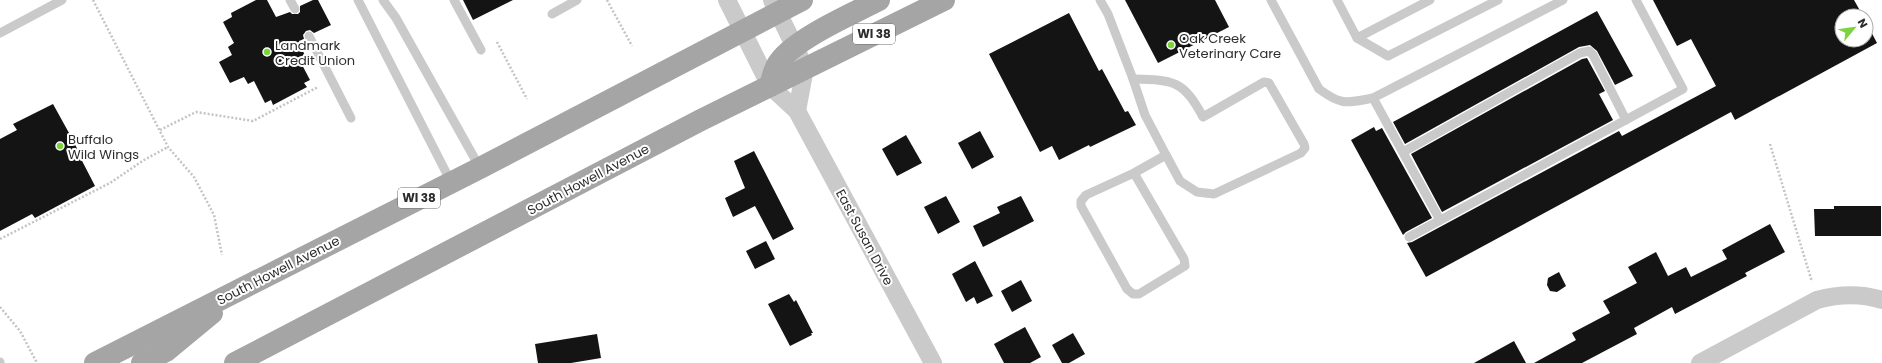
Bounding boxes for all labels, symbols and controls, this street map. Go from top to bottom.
north arrow [1834,8,1874,48]
text: N [1854,16,1872,31]
road number: WI 38 [853,24,895,44]
place label: Oak Creek Veterinary Care [1179,29,1281,63]
place label: Landmark Credit Union [275,36,355,70]
marker: Oak Creek Veterinary Care [1166,40,1176,50]
marker: Landmark Credit Union [262,47,272,57]
place label: Buffalo Wild Wings [68,130,139,164]
street label: South Howell Avenue [524,139,653,220]
marker: Buffalo Wild Wings [55,141,65,151]
street label: East Susan Drive [831,186,898,289]
road number: WI 38 [398,188,440,208]
street label: South Howell Avenue [214,231,343,310]

